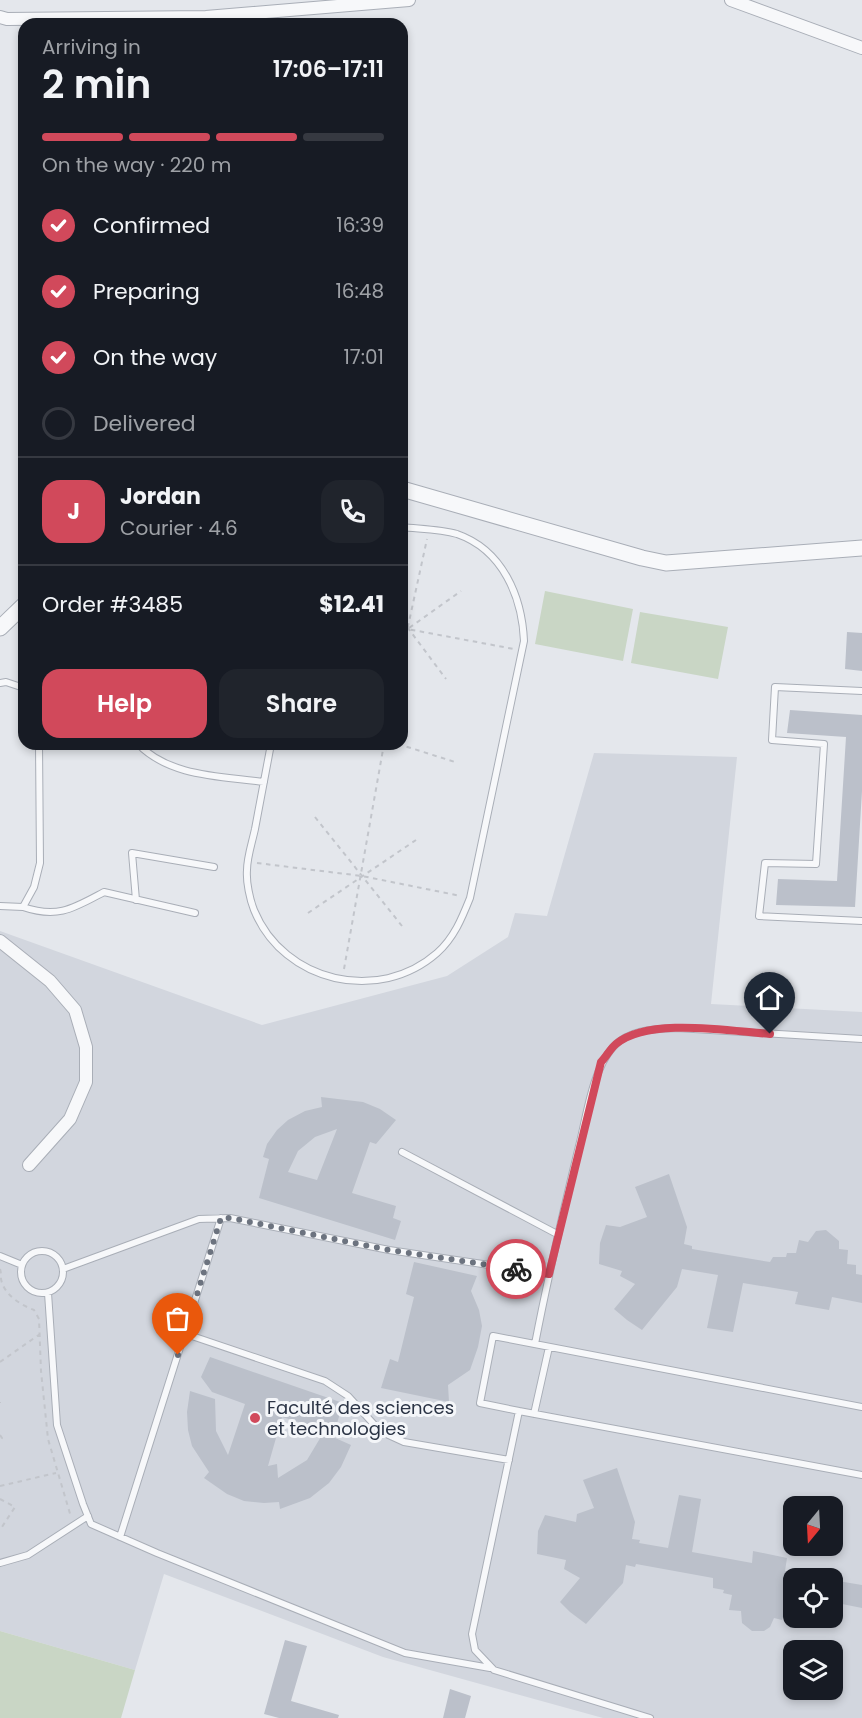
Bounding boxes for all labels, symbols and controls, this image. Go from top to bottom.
text: Arriving in [42,33,141,61]
text: 17:06–17:11 [273,54,384,85]
text: 2 min [42,57,151,112]
text: On the way · 220 m [42,151,231,179]
icon: check [42,209,75,242]
text: Confirmed [93,210,210,241]
text: 16:39 [336,211,384,239]
icon: check [42,275,75,308]
text: Preparing [93,276,200,307]
text: 16:48 [335,277,384,305]
icon: check [42,341,75,374]
text: On the way [93,342,217,373]
text: 17:01 [343,343,384,371]
text: Delivered [93,408,196,439]
button: phone [321,480,384,543]
text: Jordan [120,481,201,512]
text: J [67,496,80,527]
text: Courier · 4.6 [120,514,238,542]
text: Order #3485 [42,589,183,620]
text: $12.41 [319,589,384,620]
button: Help [42,669,207,738]
button: Share [219,669,384,738]
pin [744,972,795,1034]
icon: home [753,981,786,1014]
courier [486,1239,546,1299]
icon: bike [500,1253,533,1286]
pin [152,1293,203,1355]
icon: bag [161,1302,194,1335]
place label: Faculté des sciences et technologies [267,1395,454,1441]
marker: Faculté des sciences et technologies [248,1411,262,1425]
north arrow [783,1496,843,1556]
map controls [783,1496,843,1700]
button: locate [783,1568,843,1628]
button: layers [783,1640,843,1700]

